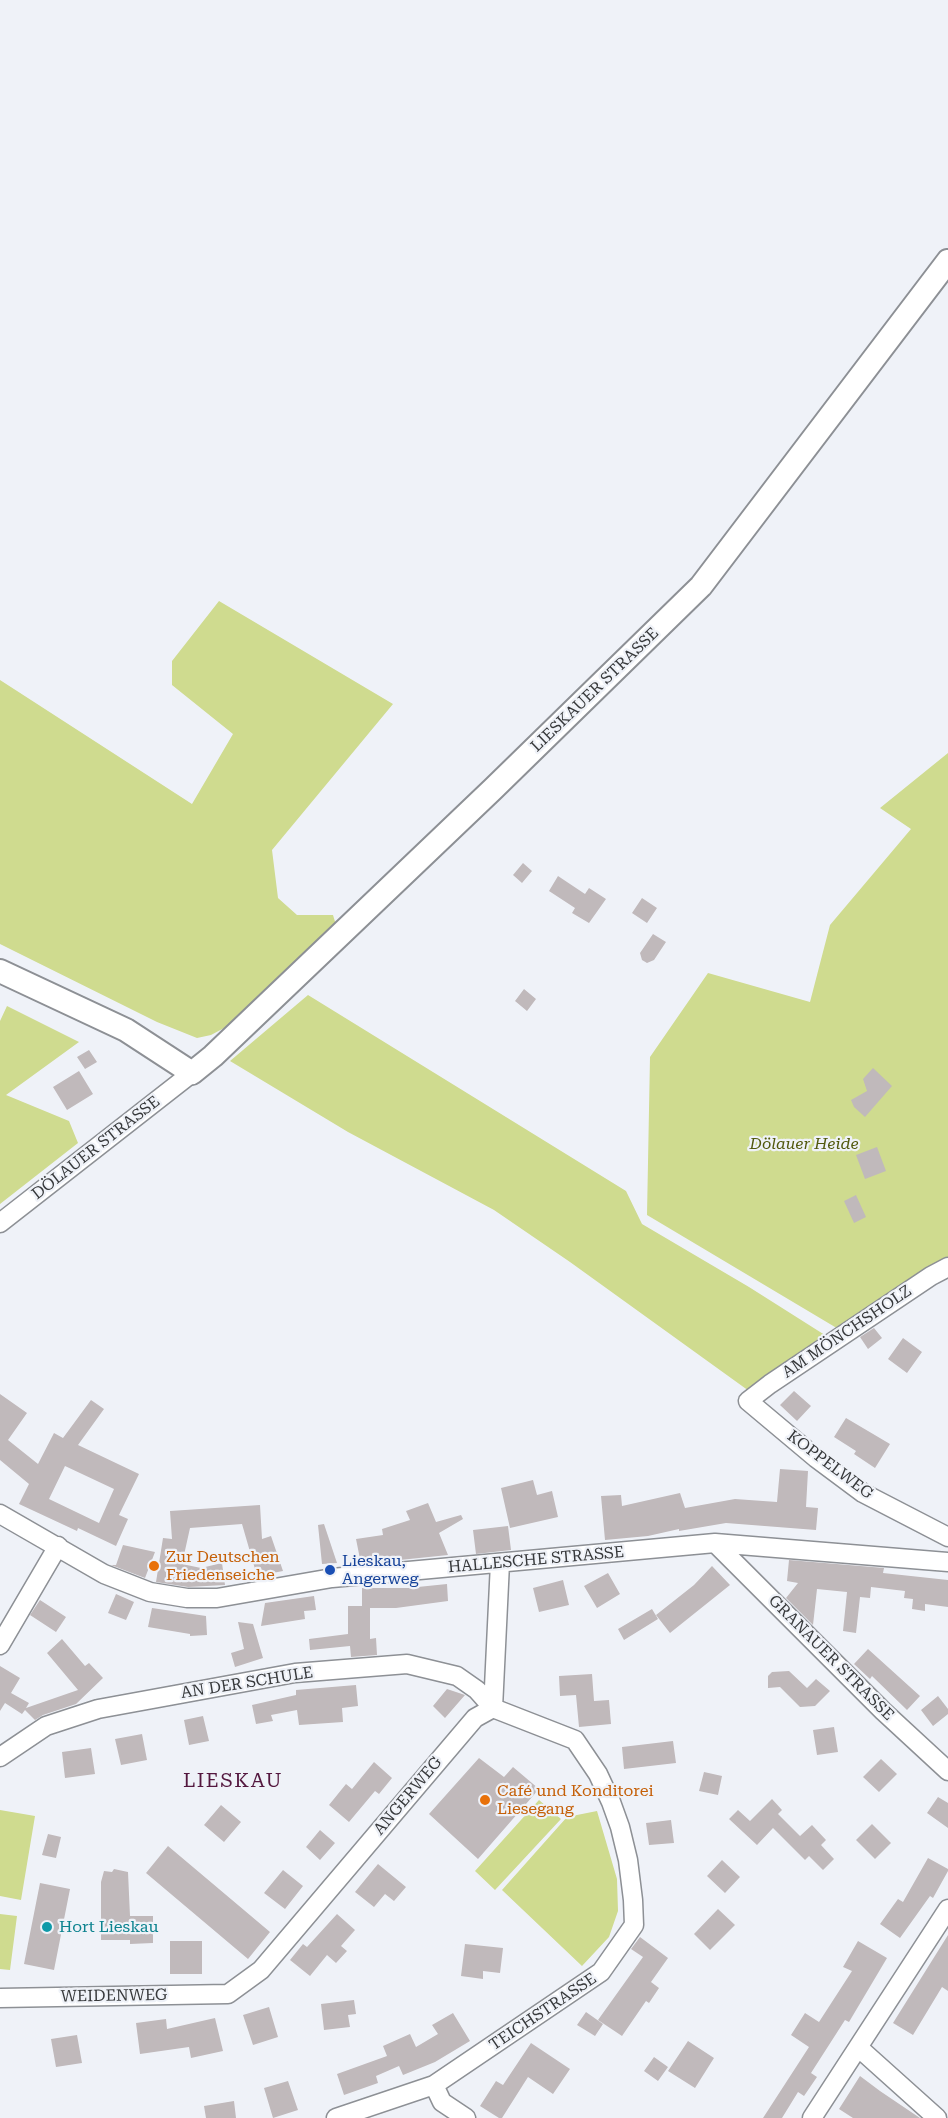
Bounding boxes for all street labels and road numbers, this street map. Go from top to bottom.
street label: LIESKAUER STRASSE [527,624,663,756]
street label: DÖLAUER STRASSE [28,1092,164,1204]
street label: AM MÖNCHSHOLZ [779,1282,915,1382]
street label: KOPPELWEG [783,1427,877,1503]
street label: HALLESCHE STRASSE [447,1543,625,1577]
street label: GRANAUER STRASSE [764,1591,898,1725]
street label: AN DER SCHULE [180,1663,314,1703]
street label: ANGERWEG [370,1753,446,1839]
street label: TEICHSTRASSE [486,1969,600,2055]
street label: WEIDENWEG [61,1985,167,2007]

